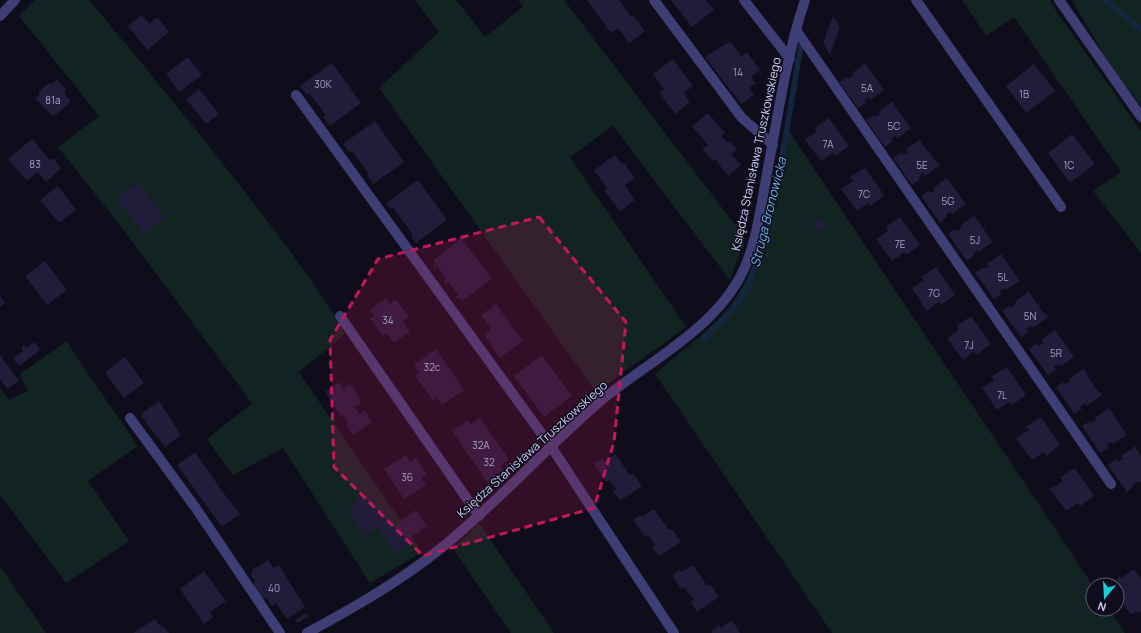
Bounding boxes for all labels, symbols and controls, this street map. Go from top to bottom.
street label: Księdza Stanisława Truszkowskiego [727,56,785,252]
house number: 14 [733,65,743,79]
house number: 30K [314,77,332,91]
house number: 5A [861,81,874,95]
house number: 1B [1019,87,1029,101]
house number: 81a [45,93,61,107]
house number: 5C [888,119,900,133]
house number: 7A [823,137,834,151]
water label: Struga Bronowicka [746,155,791,269]
house number: 83 [29,157,41,171]
house number: 5E [916,158,928,172]
house number: 1C [1063,158,1075,172]
house number: 7C [858,187,870,201]
house number: 5G [942,194,954,208]
house number: 5J [970,233,980,247]
house number: 7E [895,237,906,251]
house number: 5L [998,270,1008,284]
house number: 7G [928,286,940,300]
house number: 5N [1024,309,1036,323]
house number: 34 [382,313,394,327]
house number: 7J [964,338,974,352]
house number: 5R [1050,346,1062,360]
house number: 32c [424,360,441,374]
street label: Księdza Stanisława Truszkowskiego [453,377,611,521]
house number: 7L [997,388,1007,402]
house number: 32A [472,438,490,452]
house number: 32 [483,455,495,469]
house number: 36 [401,470,413,484]
north arrow [1085,577,1125,617]
house number: 40 [268,581,280,595]
text: N [1096,599,1108,615]

